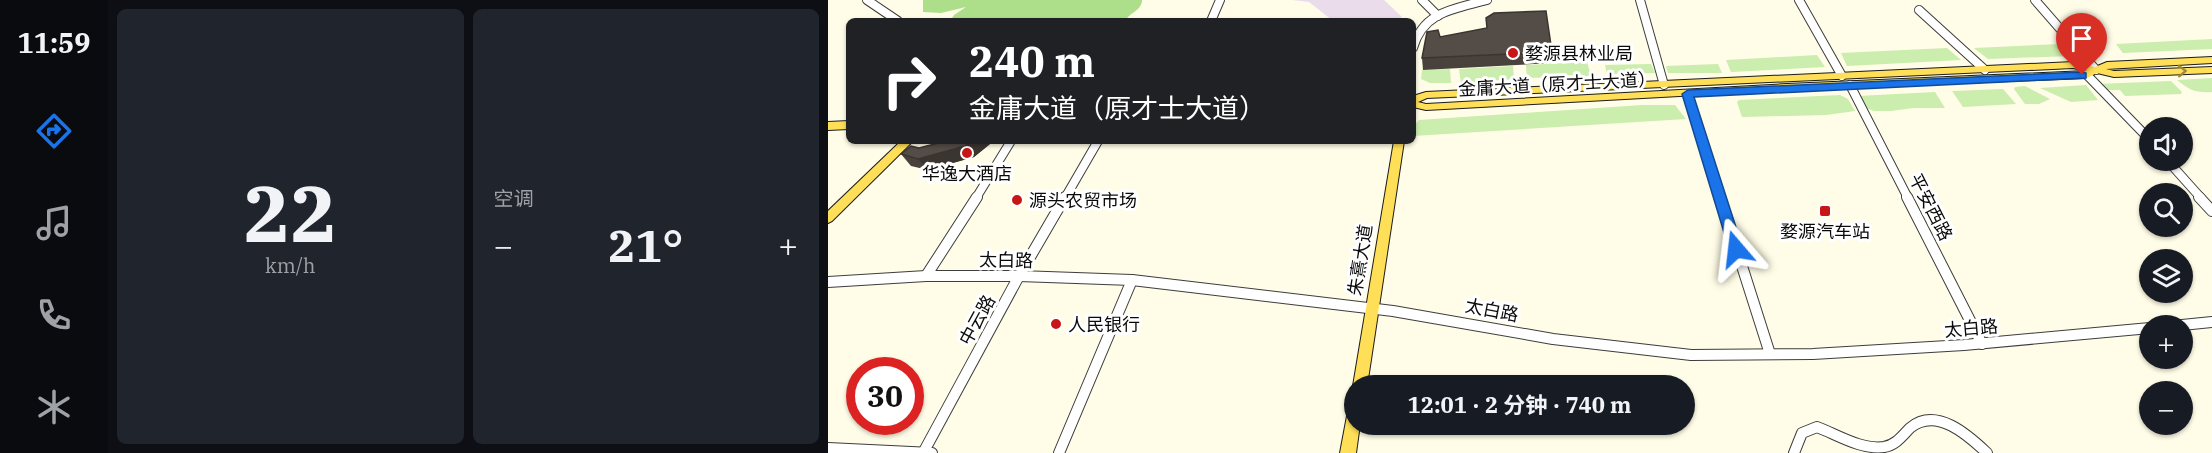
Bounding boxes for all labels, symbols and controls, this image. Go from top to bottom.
pin [2056,13,2107,75]
icon: arrive [2065,22,2098,55]
text: 11:59 [18,25,90,60]
text: 240 m [969,34,1095,89]
icon: right [870,42,948,120]
place label: 婺源县林业局 [1525,42,1633,65]
marker: 婺源县林业局 [1506,46,1520,60]
one-way arrow [2178,65,2187,78]
street label: 金庸大道（原才士大道） [1458,67,1656,101]
text: 金庸大道（原才士大道） [969,90,1266,125]
icon: directions [33,110,75,152]
map controls [2139,117,2193,435]
button: sound [2139,117,2193,171]
marker: 华逸大酒店 [960,146,974,160]
text: 22 [243,162,337,263]
place label: 华逸大酒店 [922,162,1012,185]
street label: 平安西路 [1904,170,1958,244]
button: search [2139,183,2193,237]
text: 空调 [494,185,534,212]
place label: 源头农贸市场 [1029,189,1137,212]
marker: 源头农贸市场 [1010,193,1024,207]
icon: music [33,202,75,244]
marker: 婺源汽车站 [1818,204,1832,218]
text: 21° [608,216,683,274]
position arrow [1704,217,1768,281]
place label: 婺源汽车站 [1780,220,1870,243]
street label: 朱熹大道 [1343,223,1377,297]
text: − [494,224,513,267]
text: + [778,224,798,267]
street label: 太白路 [979,248,1033,272]
button: layers [2139,249,2193,303]
text: km/h [265,252,316,279]
street label: 中云路 [954,291,1000,349]
icon: phone [33,294,75,336]
street label: 太白路 [1463,294,1521,326]
place label: 人民银行 [1068,313,1140,336]
street label: 太白路 [1943,314,1999,342]
button: + [2139,315,2193,369]
marker: 人民银行 [1049,317,1063,331]
speed limit sign: 30 [846,357,924,435]
button: − [2139,381,2193,435]
icon: climate [33,386,75,428]
text: 12:01 · 2 分钟 · 740 m [1408,390,1631,419]

